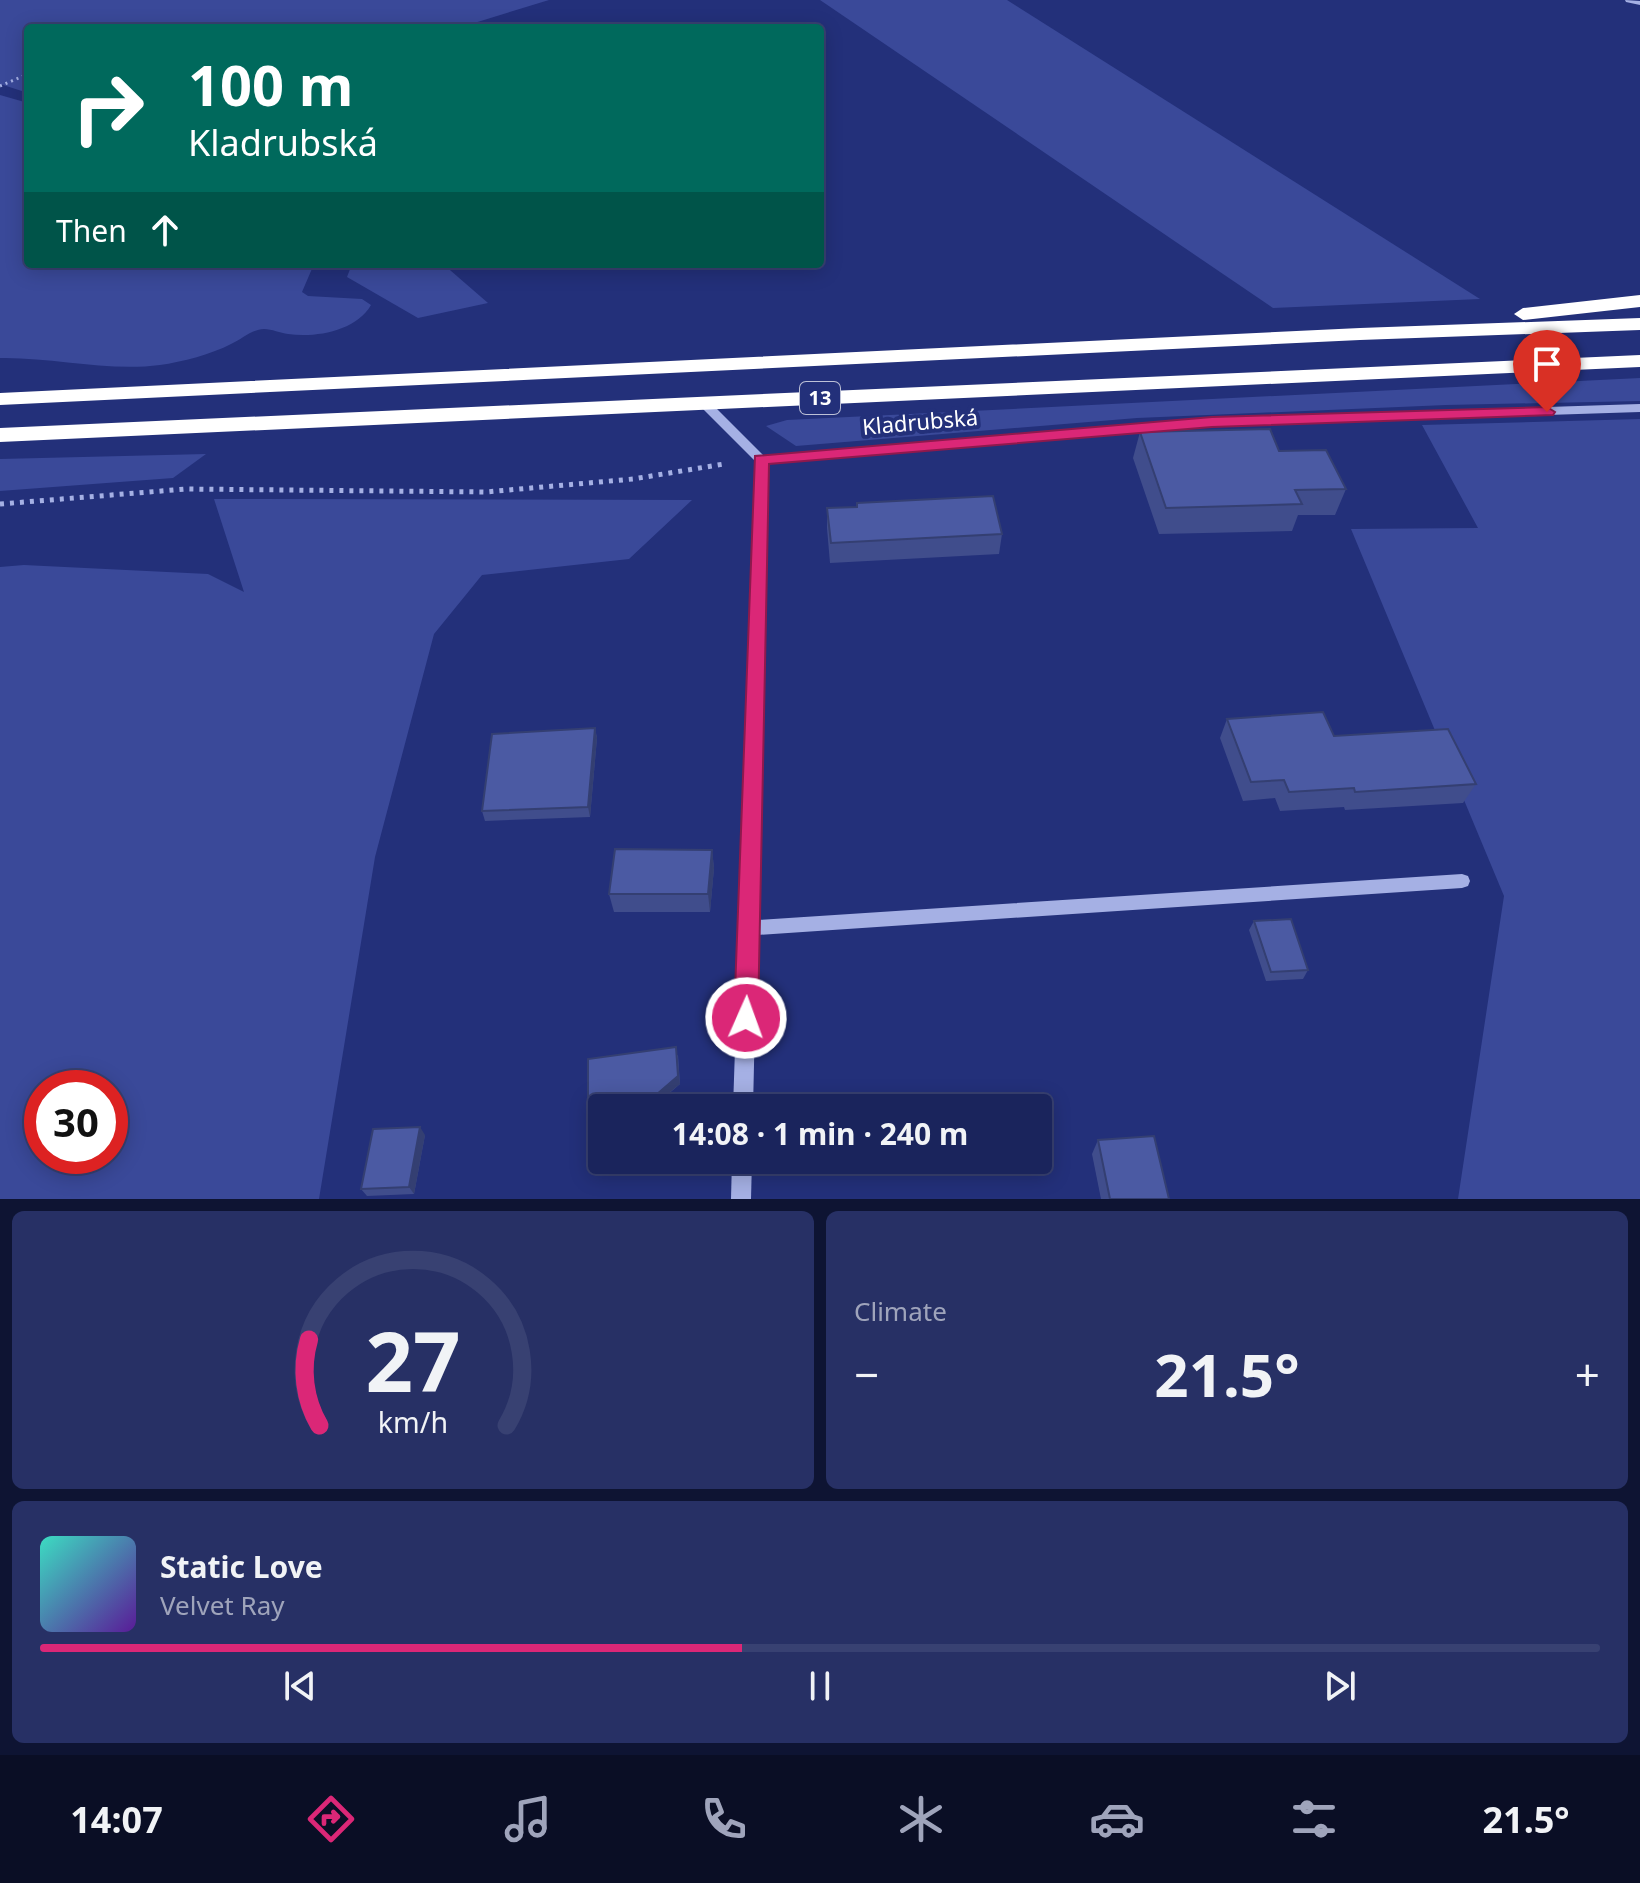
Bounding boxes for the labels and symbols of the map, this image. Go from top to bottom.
pin [1513,330,1581,412]
road number: 13 [800,382,840,414]
street label: Kladrubská [861,401,979,441]
position arrow [704,976,788,1060]
speed limit sign: 30 [24,1070,128,1174]

